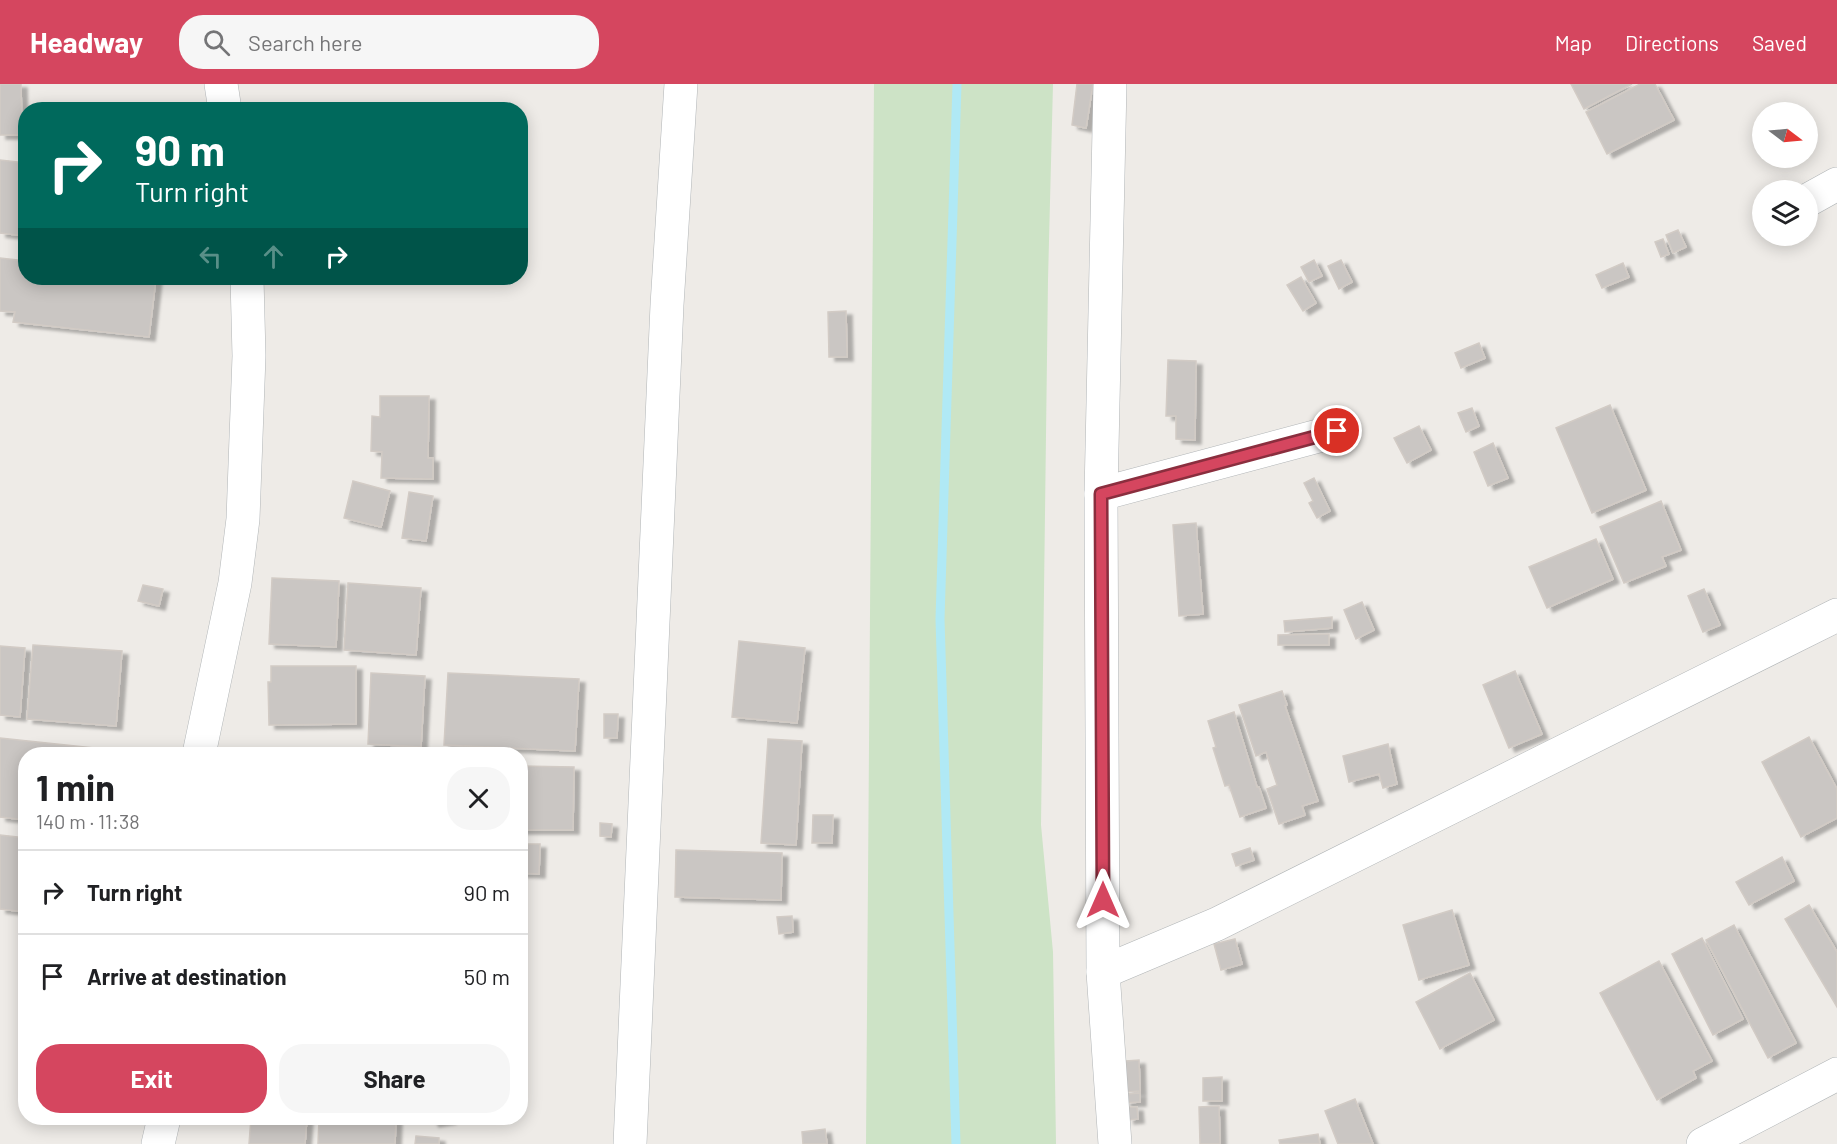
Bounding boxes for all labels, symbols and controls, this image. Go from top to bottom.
search box [179,15,599,69]
text: Headway [30,25,143,59]
icon: search [200,26,233,59]
text: Search here [248,29,362,55]
text: Map [1555,30,1592,55]
text: Directions [1625,30,1719,55]
text: Saved [1752,30,1807,55]
north arrow [1752,102,1818,168]
map controls [1752,102,1818,246]
text: 90 m [135,124,225,174]
icon: right [36,126,114,204]
text: Turn right [135,175,249,207]
button: layers [1752,180,1818,246]
icon: left [194,240,227,273]
icon: ahead [257,240,290,273]
icon: right [320,240,353,273]
pin [1311,405,1362,456]
icon: arrive [1320,414,1353,447]
text: 1 min [36,765,115,808]
button: close [447,767,510,830]
text: 140 m · 11:38 [36,809,140,833]
position arrow [1071,868,1135,932]
icon: right [36,876,69,909]
text: Turn right [87,879,182,905]
text: 90 m [464,879,510,905]
icon: arrive [36,960,69,993]
text: Arrive at destination [87,963,286,989]
text: 50 m [464,963,510,989]
button: Exit [36,1044,267,1113]
button: Share [279,1044,510,1113]

